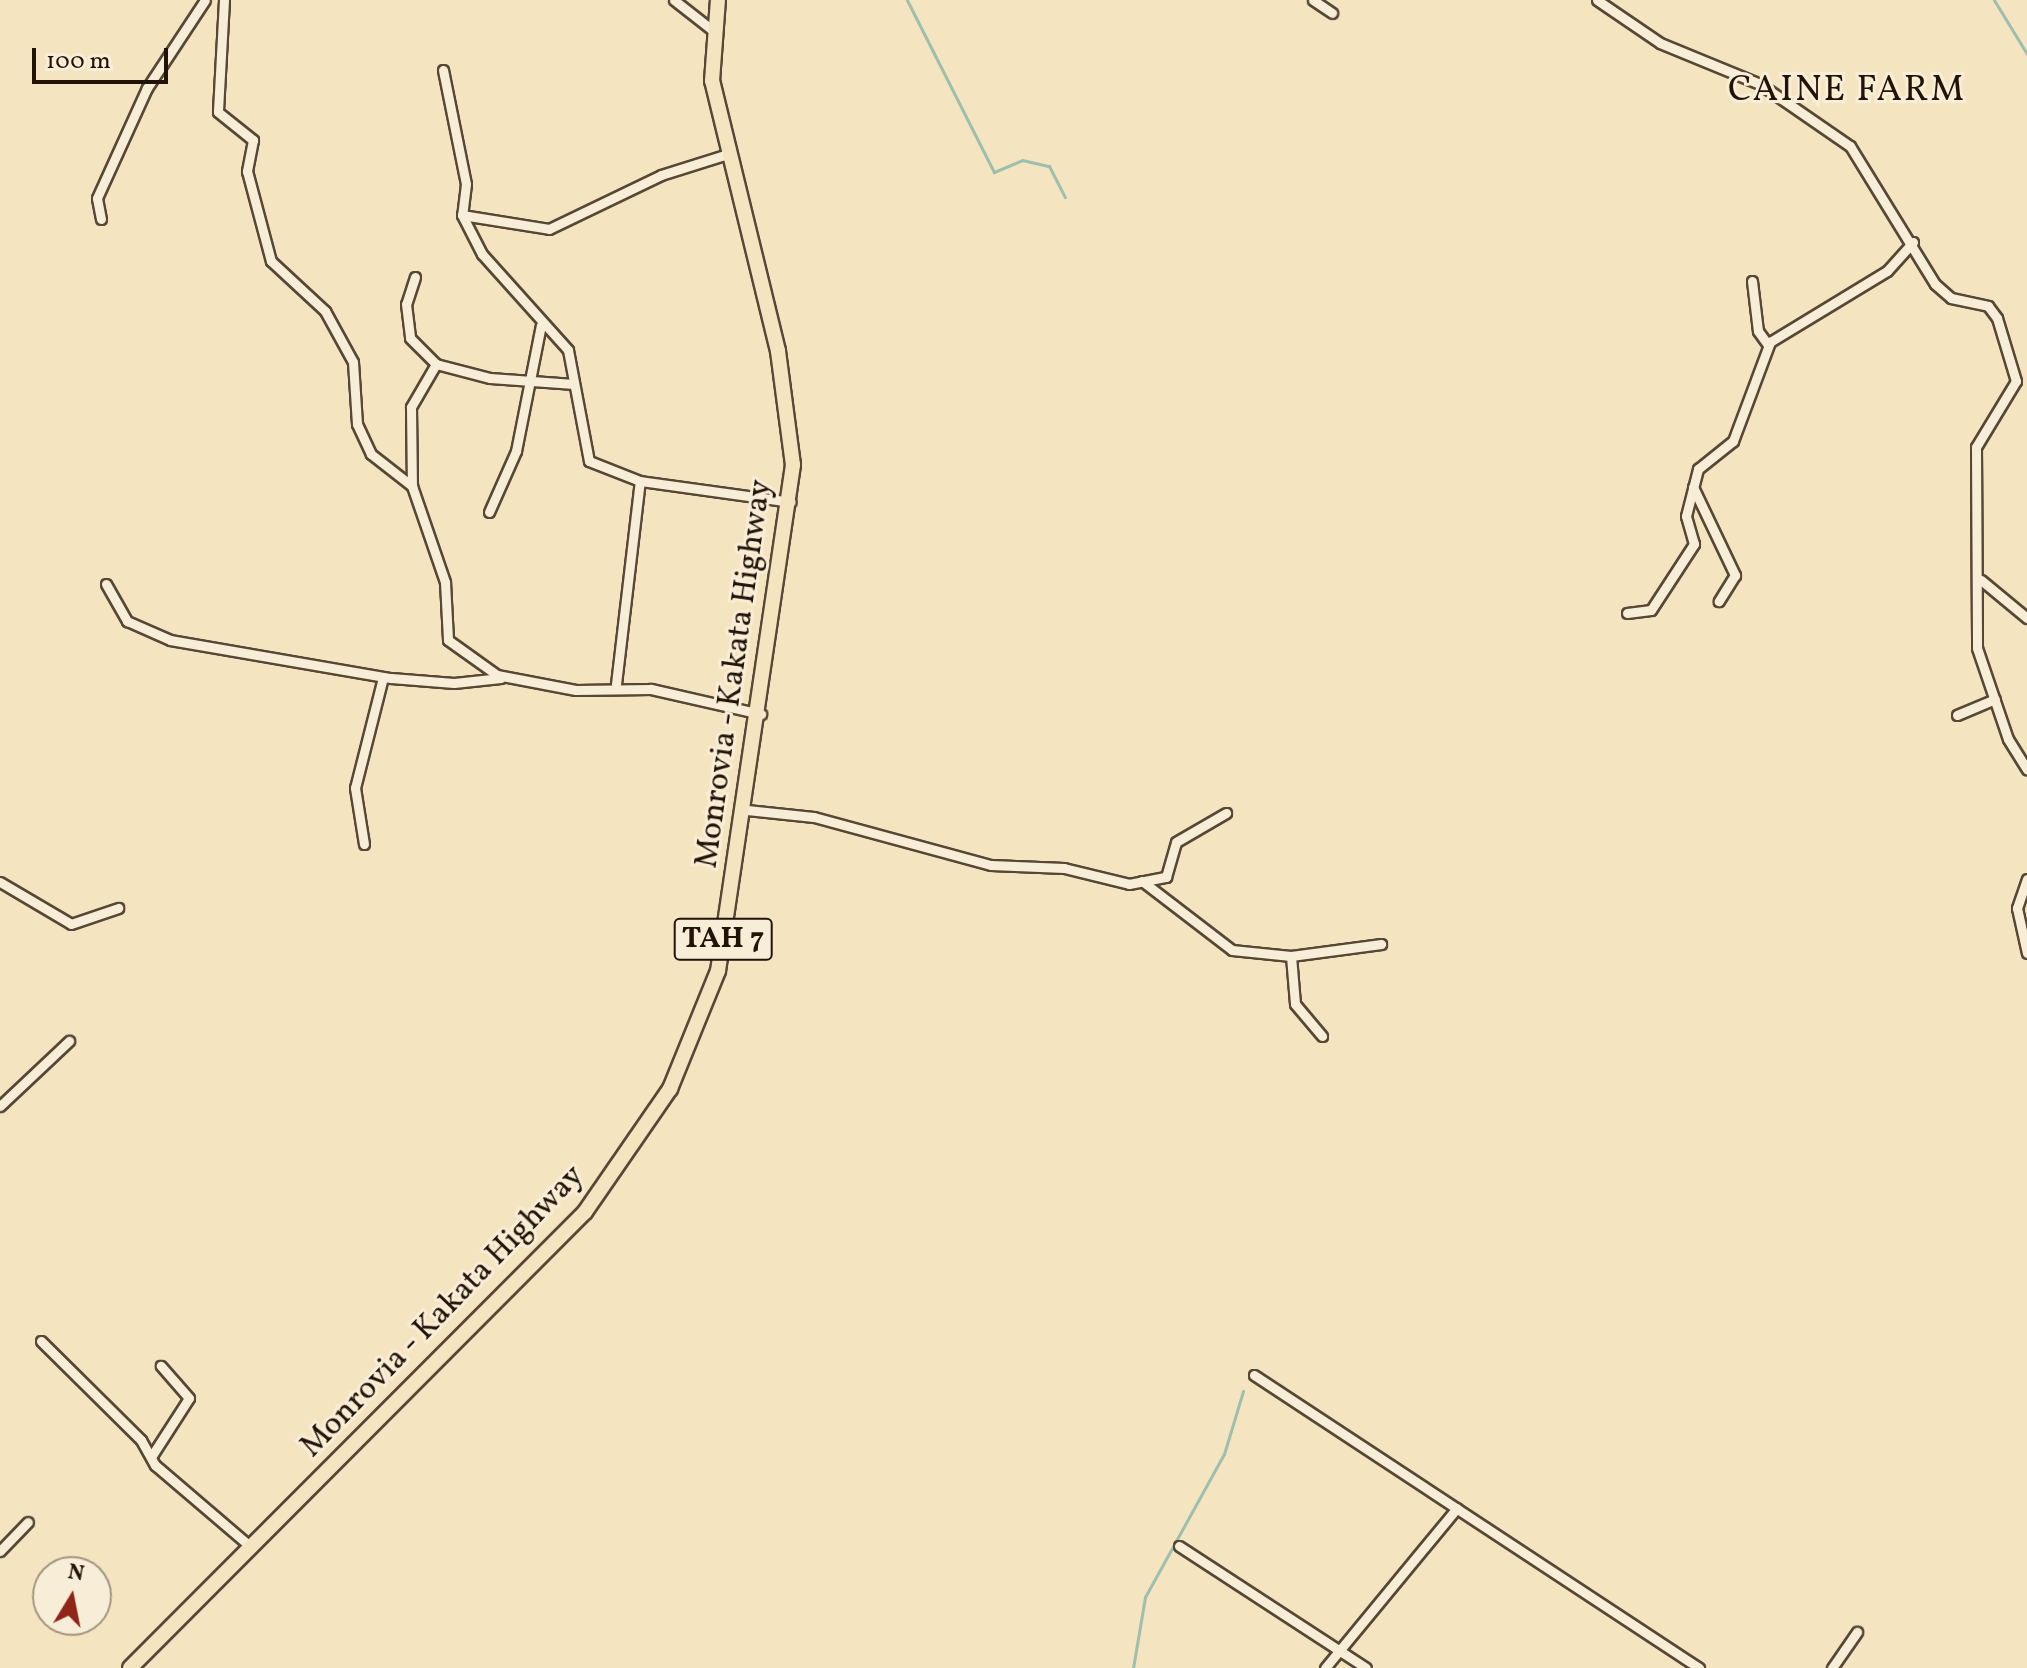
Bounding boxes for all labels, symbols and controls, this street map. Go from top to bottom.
scale bar [36,32,172,82]
text: 100 m [46,45,111,79]
district label: CAINE FARM [1728,70,1966,114]
street label: Monrovia - Kakata Highway [689,477,781,871]
road number: TAH 7 [673,913,773,965]
street label: Monrovia - Kakata Highway [293,1157,593,1467]
north arrow [32,1556,112,1636]
text: N [65,1557,86,1590]

